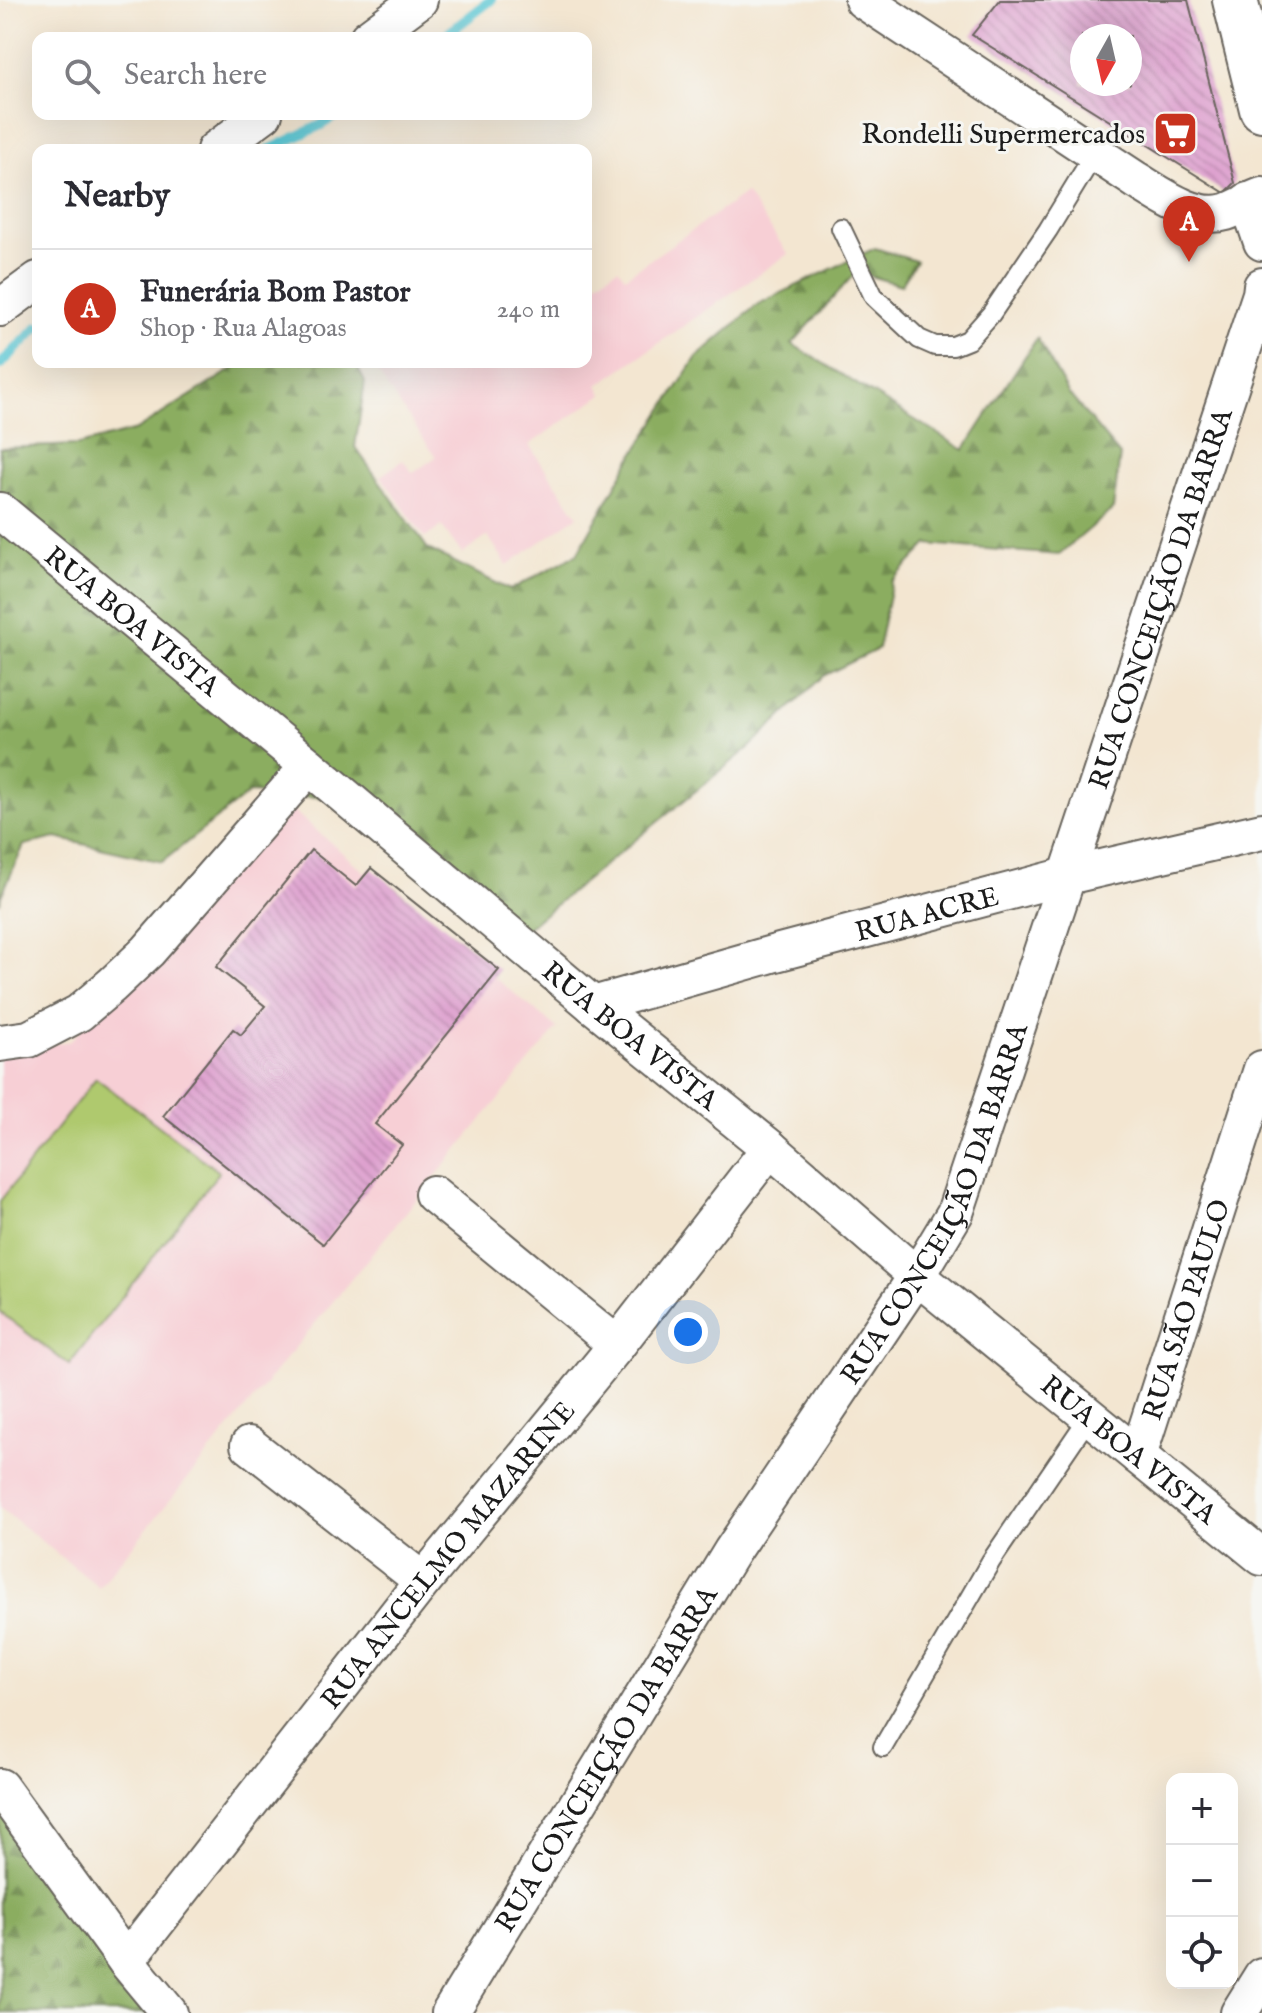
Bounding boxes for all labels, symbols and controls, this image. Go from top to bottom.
north arrow [1070,24,1142,96]
search box [32,32,592,120]
icon: search [60,54,104,98]
text: Search here [124,57,267,95]
supermarket icon: Rondelli Supermercados [1152,109,1200,157]
place label: Rondelli Supermercados [861,118,1145,153]
text: Nearby [64,175,170,218]
pin: A [1163,196,1215,262]
text: Funerária Bom Pastor [140,274,410,312]
text: A [81,293,99,326]
text: 240 m [497,293,560,326]
text: Shop · Rua Alagoas [140,312,347,345]
street label: RUA CONCEIÇÃO DA BARRA [1082,403,1242,794]
street label: RUA BOA VISTA [36,540,227,706]
street label: RUA ACRE [852,880,1003,951]
street label: RUA BOA VISTA [534,955,725,1120]
street label: RUA CONCEIÇÃO DA BARRA [834,1018,1037,1392]
street label: RUA SÃO PAULO [1136,1195,1239,1425]
your location [668,1312,708,1352]
street label: RUA BOA VISTA [1032,1369,1224,1534]
street label: RUA ANCELMO MAZARINE [314,1395,584,1717]
street label: RUA CONCEIÇÃO DA BARRA [488,1579,727,1939]
map controls [1166,1773,1238,1989]
button: + [1166,1773,1238,1845]
button: − [1166,1845,1238,1917]
button: locate [1166,1917,1238,1989]

